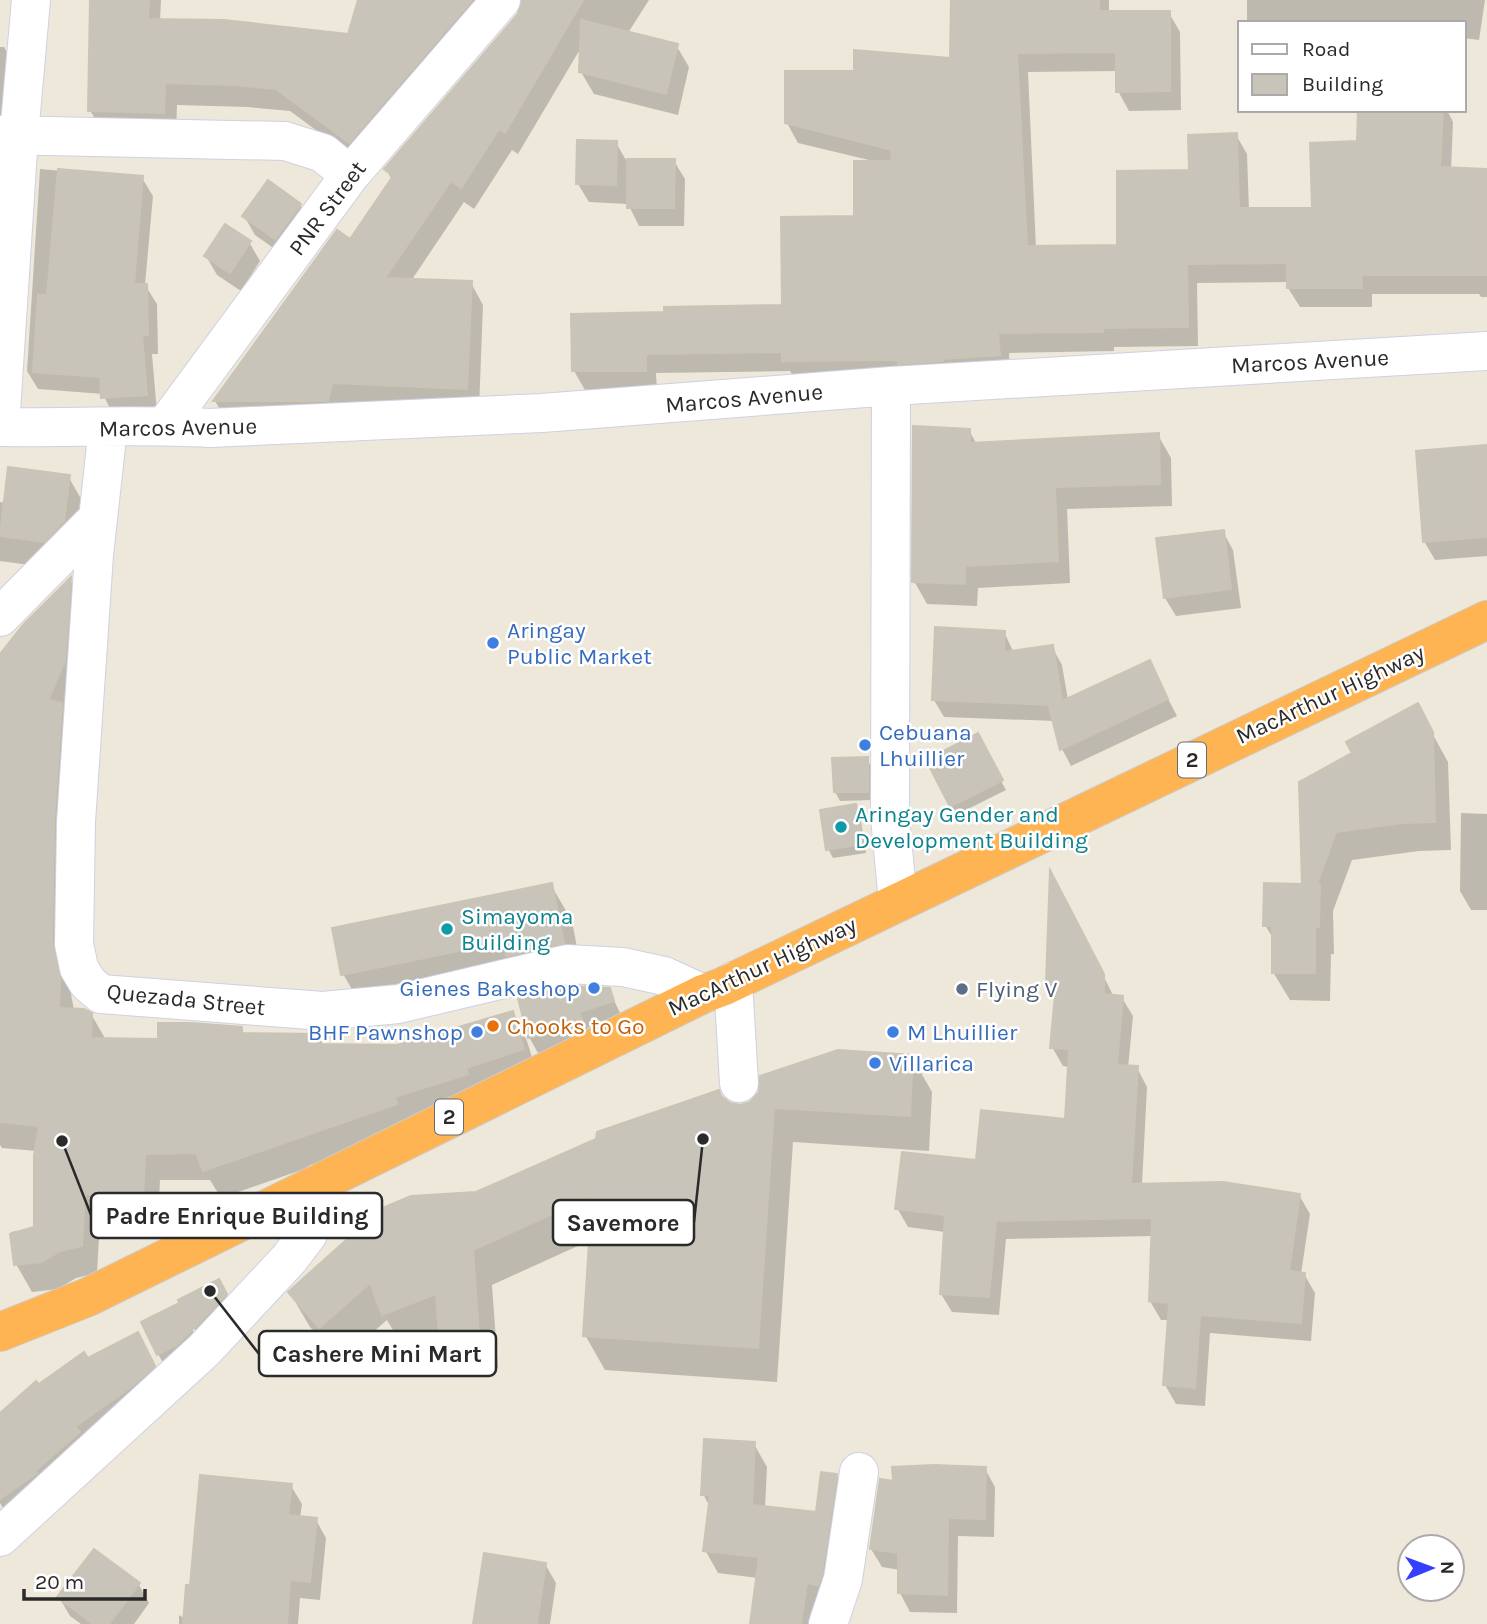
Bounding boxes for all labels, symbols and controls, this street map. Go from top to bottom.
legend [1238,21,1466,112]
text: Road [1302,37,1350,61]
text: Building [1302,72,1383,96]
street label: PNR Street [283,156,372,261]
street label: Marcos Avenue [1230,344,1390,379]
street label: Marcos Avenue [664,378,824,419]
street label: Marcos Avenue [99,413,257,442]
place label: Aringay Public Market [507,617,652,670]
marker: Aringay Public Market [485,635,501,651]
street label: MacArthur Highway [1232,639,1429,750]
place label: Cebuana Lhuillier [879,719,972,772]
marker: Cebuana Lhuillier [857,737,873,753]
road number: 2 [1178,742,1206,778]
place label: Aringay Gender and Development Building [855,801,1088,854]
marker: Aringay Gender and Development Building [833,819,849,835]
place label: Simayoma Building [461,903,573,956]
street label: MacArthur Highway [664,911,861,1022]
marker: Simayoma Building [439,921,455,937]
place label: Gienes Bakeshop [400,975,580,1002]
place label: Flying V [976,976,1057,1003]
street label: Quezada Street [105,978,267,1021]
marker: Gienes Bakeshop [586,980,602,996]
marker: Flying V [954,981,970,997]
place label: Chooks to Go [507,1013,645,1040]
marker: Chooks to Go [485,1018,501,1034]
place label: BHF Pawnshop [308,1019,463,1046]
place label: M Lhuillier [907,1019,1018,1046]
marker: BHF Pawnshop [469,1024,485,1040]
marker: M Lhuillier [885,1024,901,1040]
place label: Villarica [889,1050,974,1077]
marker: Villarica [867,1055,883,1071]
road number: 2 [435,1100,463,1134]
callout: Padre Enrique Building [91,1193,382,1238]
callout: Savemore [553,1200,694,1245]
text: Padre Enrique Building [105,1202,369,1230]
text: Savemore [566,1209,680,1237]
callout: Cashere Mini Mart [259,1331,496,1376]
text: Cashere Mini Mart [272,1340,482,1368]
north arrow [1396,1533,1466,1603]
scale bar [24,1558,145,1602]
text: N [1436,1561,1458,1575]
text: 20 m [35,1570,84,1594]

